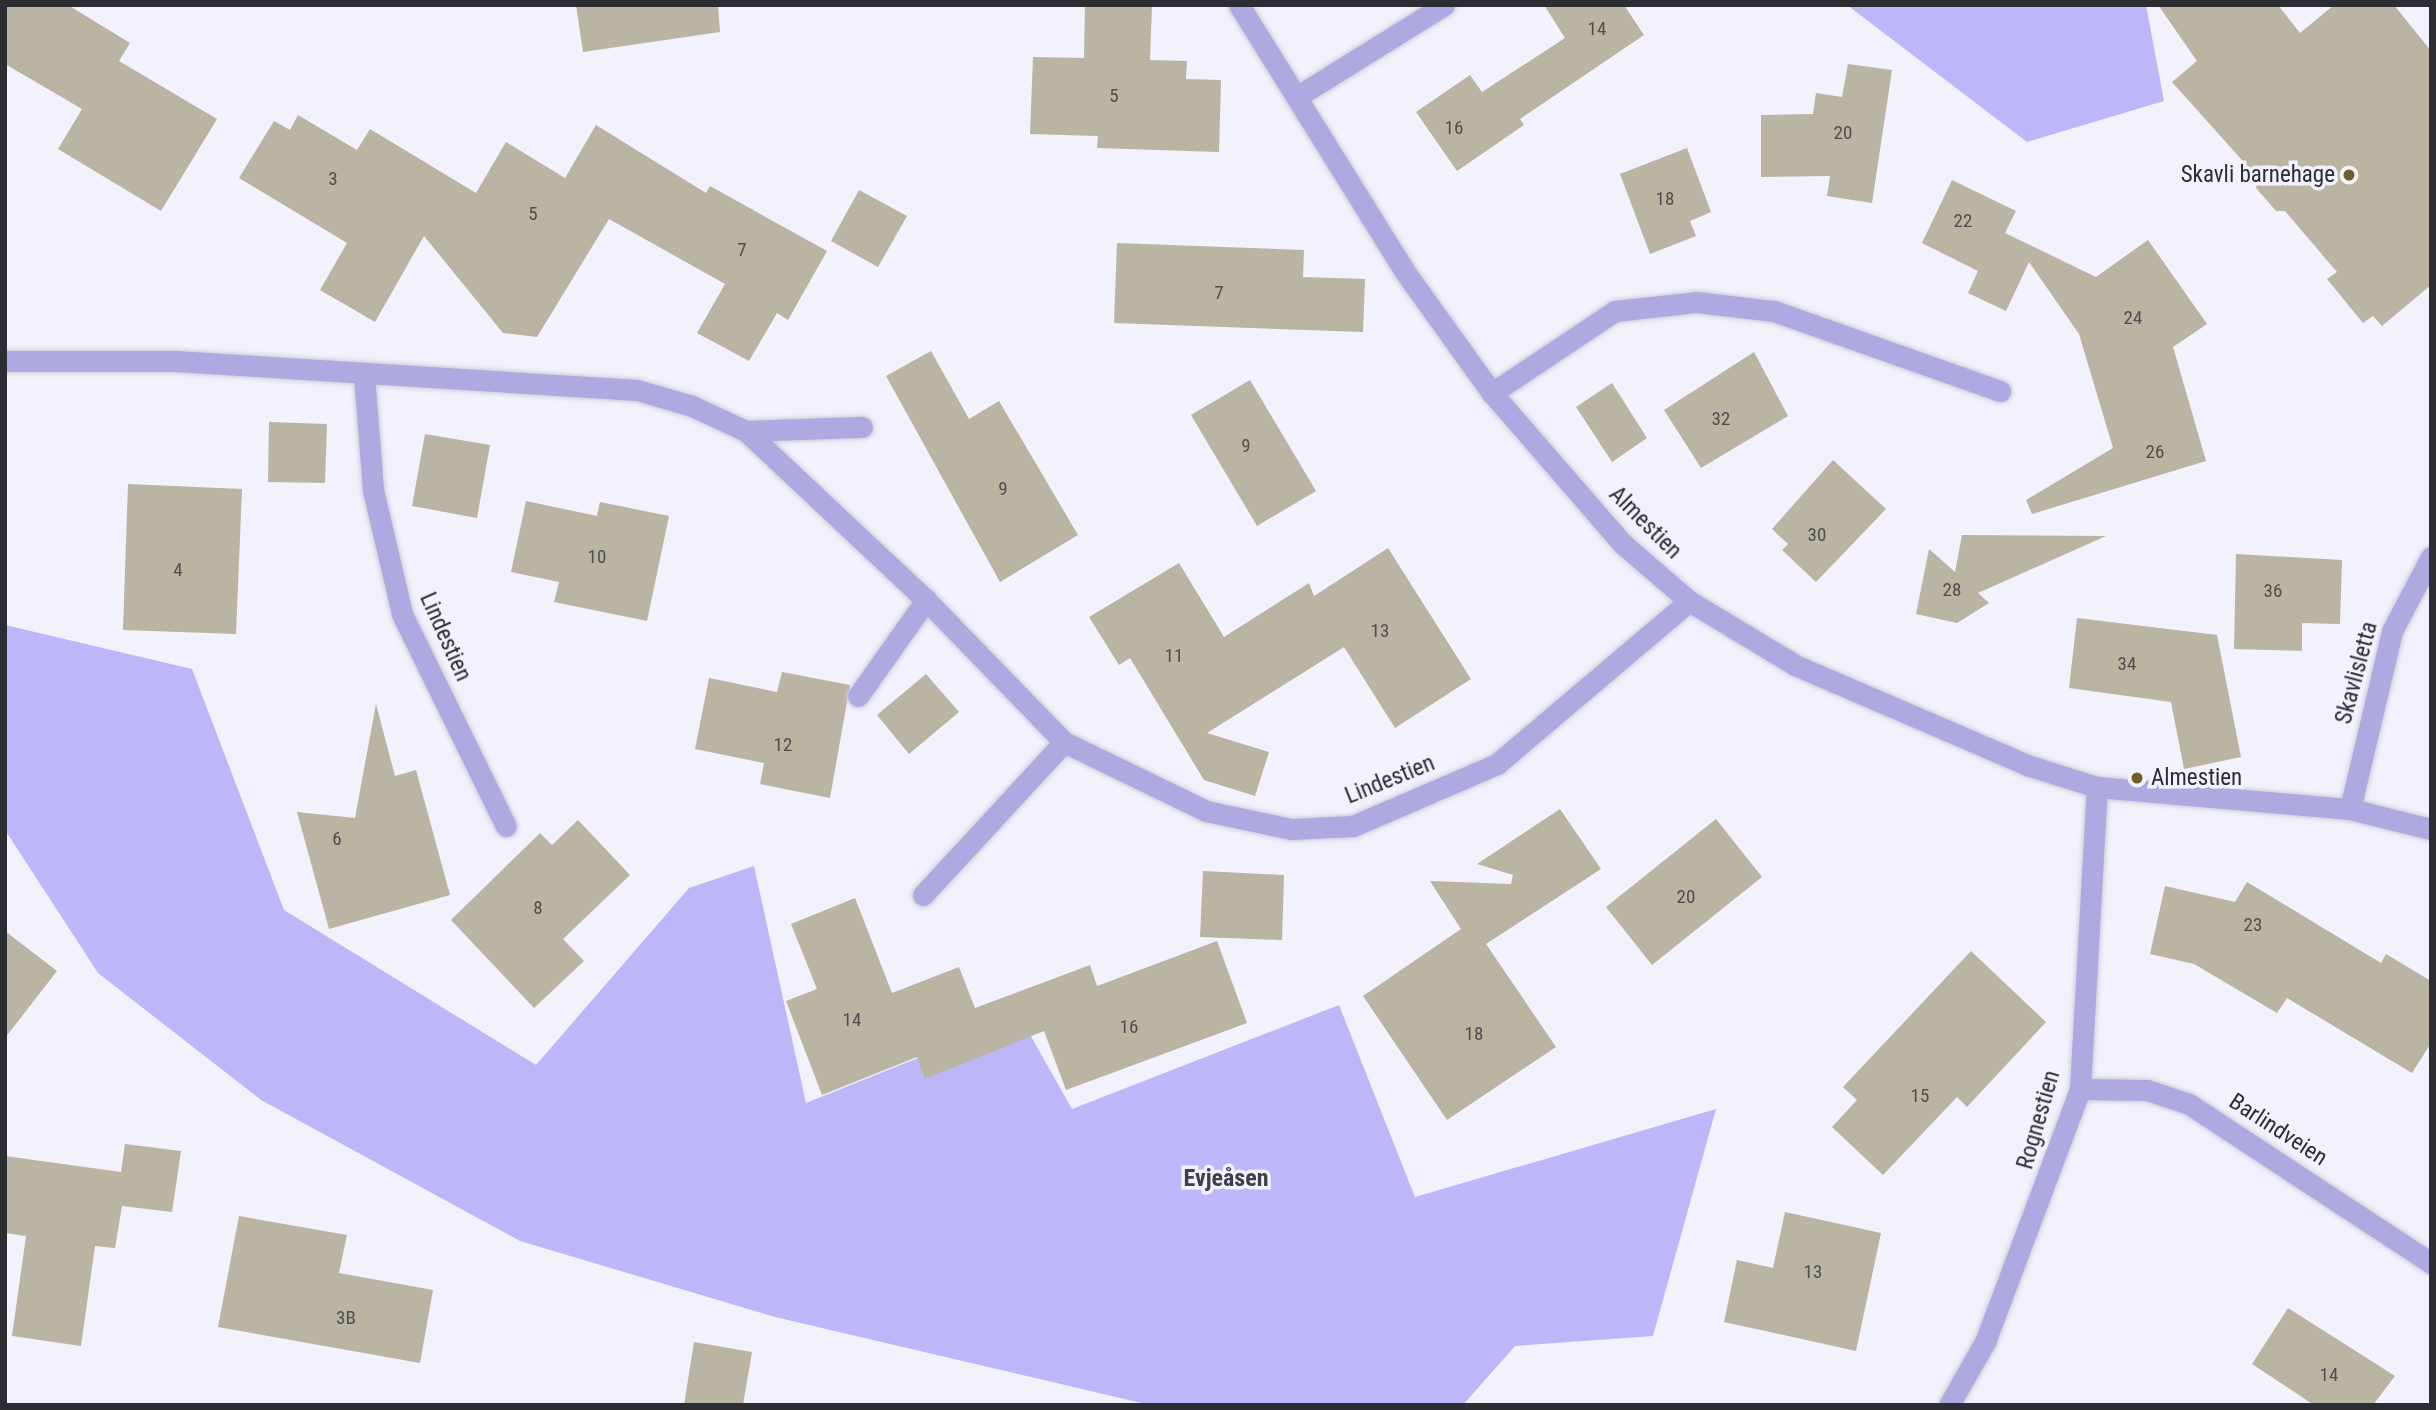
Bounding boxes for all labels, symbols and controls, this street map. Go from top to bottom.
house number: 14 [1588,18,1606,40]
house number: 5 [1109,85,1119,107]
house number: 16 [1445,117,1463,139]
house number: 20 [1834,122,1852,144]
place label: Skavli barnehage [2181,161,2335,189]
marker: Skavli barnehage [2341,167,2357,183]
house number: 3 [328,168,338,190]
house number: 18 [1656,188,1674,210]
house number: 5 [528,203,538,225]
house number: 22 [1954,210,1972,232]
house number: 7 [737,239,747,261]
house number: 7 [1214,282,1224,304]
house number: 24 [2124,307,2142,329]
house number: 32 [1712,408,1730,430]
house number: 9 [1241,435,1251,457]
house number: 26 [2146,441,2164,463]
house number: 9 [998,478,1008,500]
street label: Almestien [1603,481,1687,565]
house number: 30 [1808,524,1826,546]
house number: 10 [588,546,606,568]
house number: 4 [173,559,183,581]
house number: 28 [1943,579,1961,601]
house number: 36 [2264,580,2282,602]
street label: Lindestien [413,588,477,686]
street label: Skavlisletta [2330,619,2384,727]
house number: 13 [1371,620,1389,642]
house number: 11 [1165,645,1183,667]
house number: 34 [2118,653,2136,675]
house number: 12 [774,734,792,756]
street label: Lindestien [1341,750,1439,810]
place label: Almestien [2151,764,2242,792]
marker: Almestien [2129,770,2145,786]
house number: 6 [332,828,342,850]
house number: 20 [1677,886,1695,908]
house number: 8 [533,897,543,919]
house number: 23 [2244,914,2262,936]
house number: 14 [843,1009,861,1031]
house number: 16 [1120,1016,1138,1038]
house number: 18 [1465,1023,1483,1045]
street label: Rognestien [2012,1067,2066,1173]
house number: 15 [1911,1085,1929,1107]
street label: Barlindveien [2224,1088,2332,1172]
district label: Evjeåsen [1183,1165,1269,1193]
house number: 13 [1804,1261,1822,1283]
house number: 3B [336,1307,356,1329]
house number: 14 [2320,1364,2338,1386]

